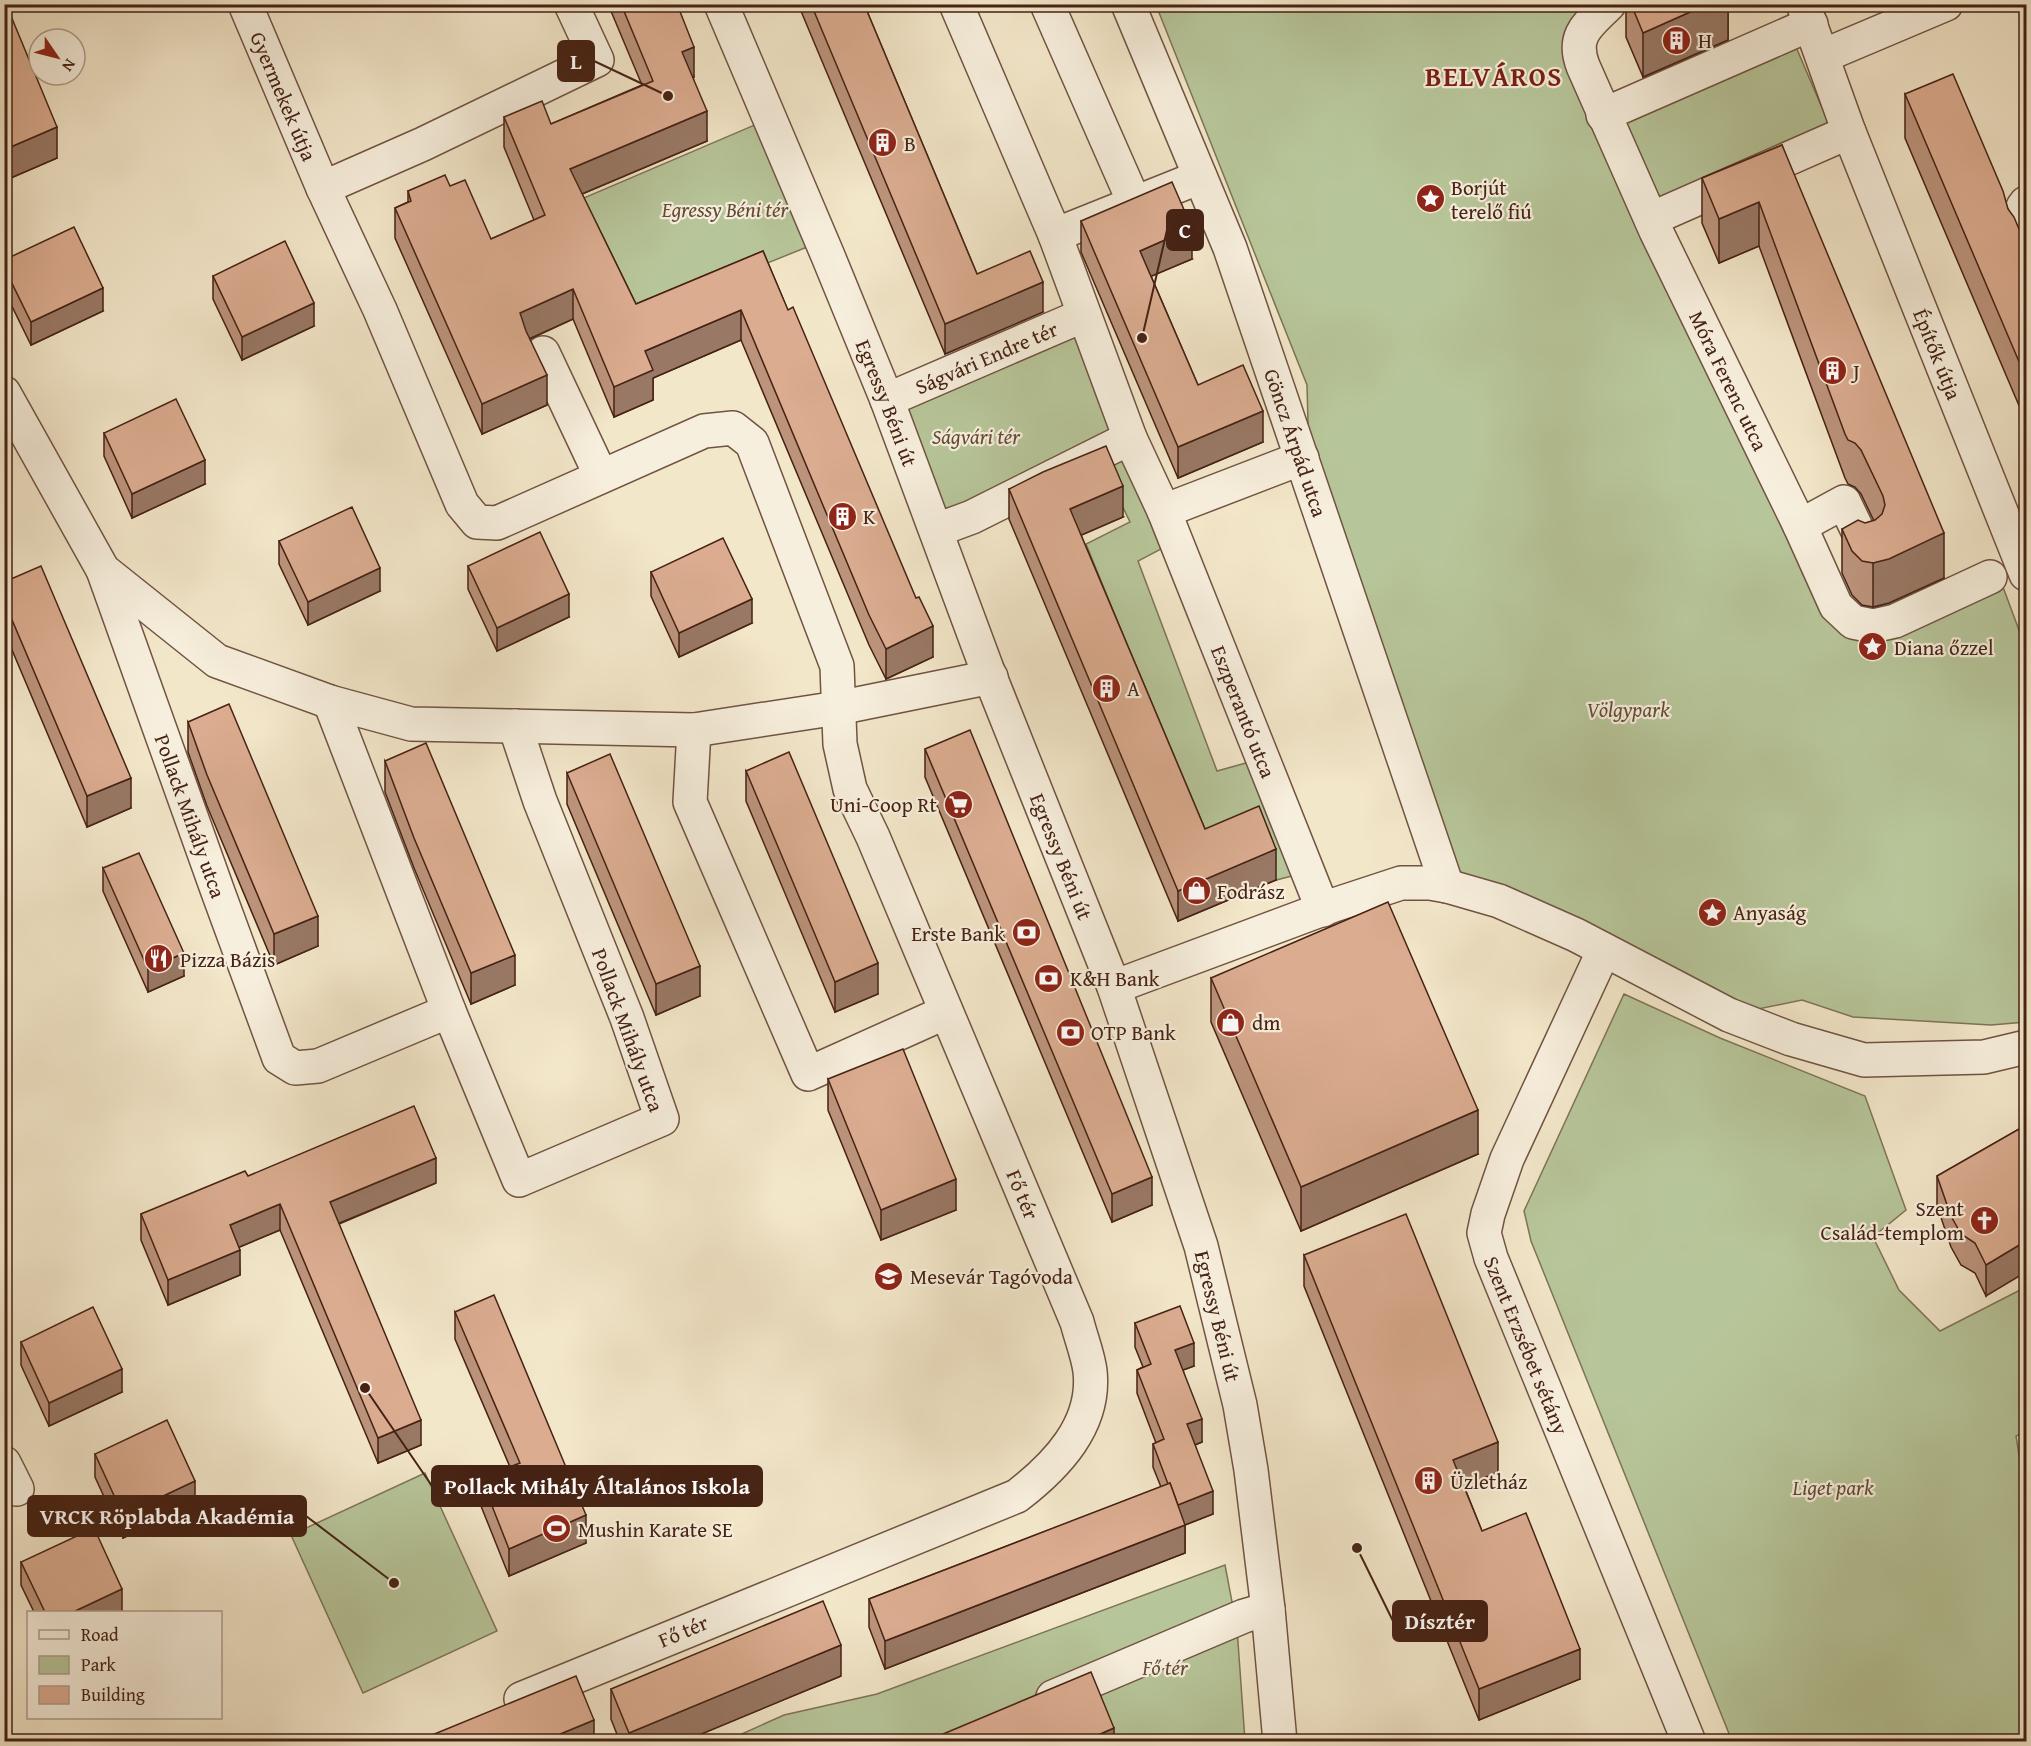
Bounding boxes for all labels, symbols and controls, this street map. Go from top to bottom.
building icon: H [1661,24,1693,56]
place label: H [1698,25,1712,56]
north arrow [27,27,87,87]
street label: Gyermekek útja [243,27,325,166]
callout: L [558,41,594,81]
text: L [570,45,582,77]
text: N [56,54,82,77]
district label: BELVÁROS [1425,56,1563,96]
building icon: B [867,127,899,159]
place label: B [904,128,916,159]
place label: Borjút terelő fiú [1451,172,1532,227]
place icon: Borjút terelő fiú [1414,183,1446,215]
park label: Egressy Béni tér [661,194,789,225]
callout: C [1167,210,1203,250]
text: C [1179,214,1191,246]
street label: Építők útja [1906,304,1970,404]
street label: Móra Ferenc utca [1682,305,1776,456]
street label: Ságvári Endre tér [910,313,1063,402]
street label: Egressy Béni út [848,335,926,471]
building icon: J [1816,355,1848,387]
place label: J [1850,356,1860,387]
street label: Göncz Árpád utca [1257,364,1336,521]
park label: Ságvári tér [932,421,1021,452]
building icon: K [826,500,858,532]
place label: K [863,501,876,532]
place icon: Diana őzzel [1857,631,1889,663]
place label: Diana őzzel [1894,632,1994,663]
street label: Eszperantó utca [1203,640,1284,782]
building icon: A [1090,672,1122,704]
place label: A [1127,673,1140,704]
park label: Völgypark [1586,694,1670,725]
street label: Pollack Mihály utca [147,730,234,902]
supermarket icon: Uni-Coop Rt [942,788,974,820]
street label: Egressy Béni út [1023,788,1101,925]
place label: Uni-Coop Rt [830,789,938,820]
shop icon: Fodrász [1180,875,1212,907]
place label: Fodrász [1217,876,1284,907]
place icon: Anyaság [1696,896,1728,928]
place label: Anyaság [1733,897,1807,928]
bank icon: Erste Bank [1010,917,1042,949]
place label: Erste Bank [911,918,1005,949]
restaurant icon: Pizza Bázis [143,943,175,975]
place label: Pizza Bázis [180,944,275,975]
street label: Pollack Mihály utca [584,944,672,1116]
bank icon: K&H Bank [1033,962,1065,994]
place label: K&H Bank [1070,963,1160,994]
shop icon: dm [1215,1006,1247,1038]
place label: dm [1252,1007,1280,1038]
bank icon: OTP Bank [1054,1016,1086,1048]
place label: OTP Bank [1091,1017,1176,1048]
street label: Fő tér [999,1164,1048,1224]
place label: Szent Család-templom [1821,1193,1965,1248]
church icon: Szent Család-templom [1969,1204,2001,1236]
street label: Egressy Béni út [1187,1247,1249,1385]
street label: Szent Erzsébet sétány [1476,1251,1577,1440]
school or university icon: Mesevár Tagóvoda [873,1260,905,1292]
place label: Mesevár Tagóvoda [910,1261,1073,1292]
building icon: Üzletház [1413,1465,1445,1497]
callout: Pollack Mihály Általános Iskola [432,1466,762,1506]
place label: Üzletház [1450,1466,1527,1497]
text: Pollack Mihály Általános Iskola [444,1470,751,1502]
park label: Liget park [1791,1472,1874,1503]
callout: VRCK Röplabda Akadémia [28,1496,306,1536]
text: VRCK Röplabda Akadémia [40,1500,295,1532]
sports icon: Mushin Karate SE [541,1513,573,1545]
place label: Mushin Karate SE [578,1514,733,1545]
callout: Dísztér [1393,1601,1487,1641]
text: Dísztér [1405,1605,1475,1637]
street label: Fő tér [653,1607,713,1655]
legend [27,1611,222,1719]
text: Road [81,1621,119,1648]
text: Park [81,1651,117,1678]
park label: Fő tér [1141,1652,1189,1683]
text: Building [81,1681,145,1708]

